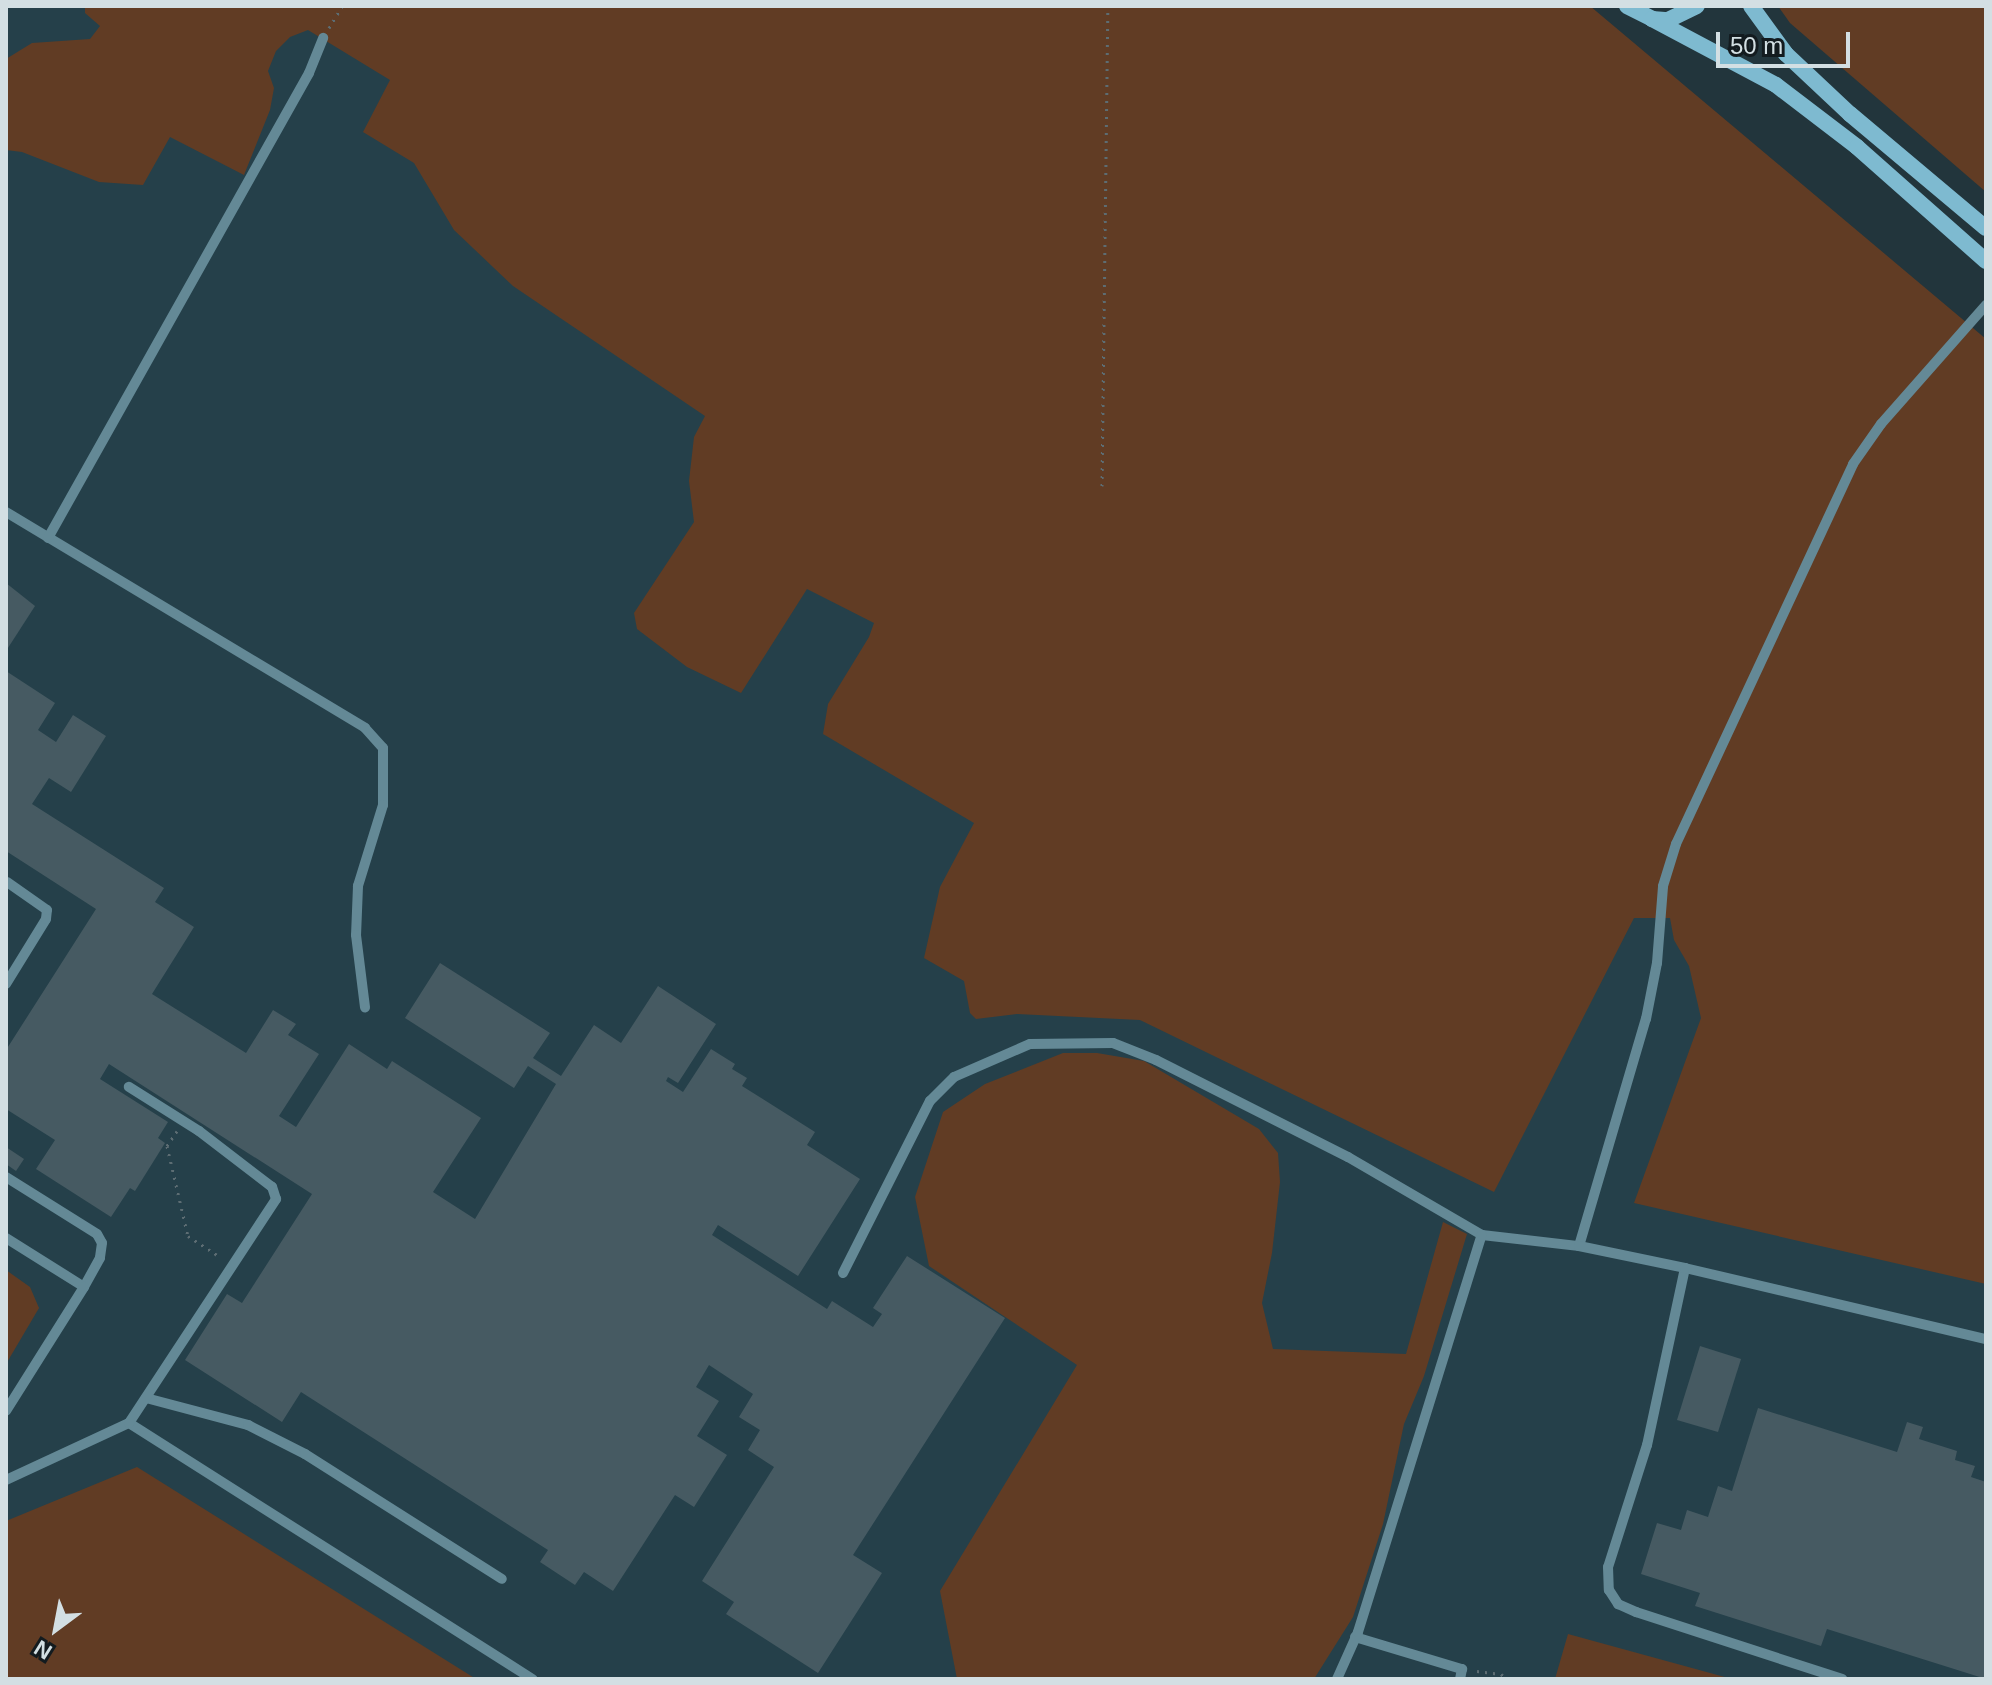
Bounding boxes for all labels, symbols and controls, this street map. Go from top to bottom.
scale bar [1720,16,1854,66]
text: 50 m [1730,32,1783,59]
north arrow [16,1589,96,1669]
text: N [30,1635,56,1665]

